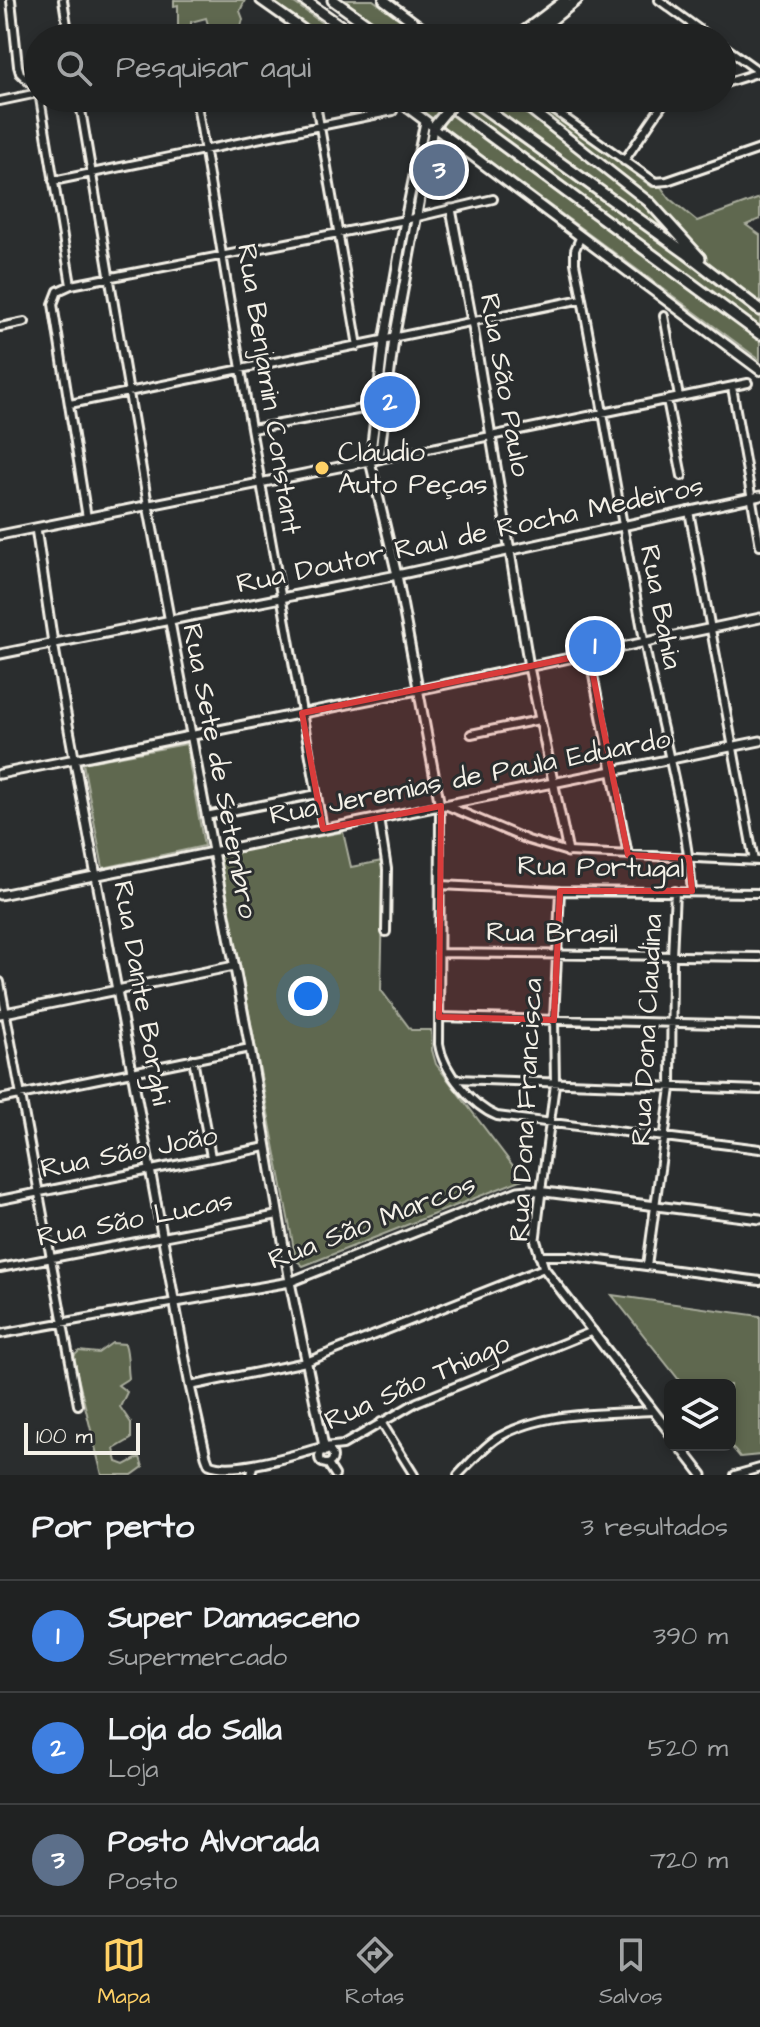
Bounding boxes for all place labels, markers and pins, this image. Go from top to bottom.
pin: 3 [413,140,465,200]
pin: 2 [364,372,416,432]
place label: Cláudio Auto Peças [338,433,487,504]
marker: Cláudio Auto Peças [313,459,331,477]
pin: 1 [569,616,621,676]

